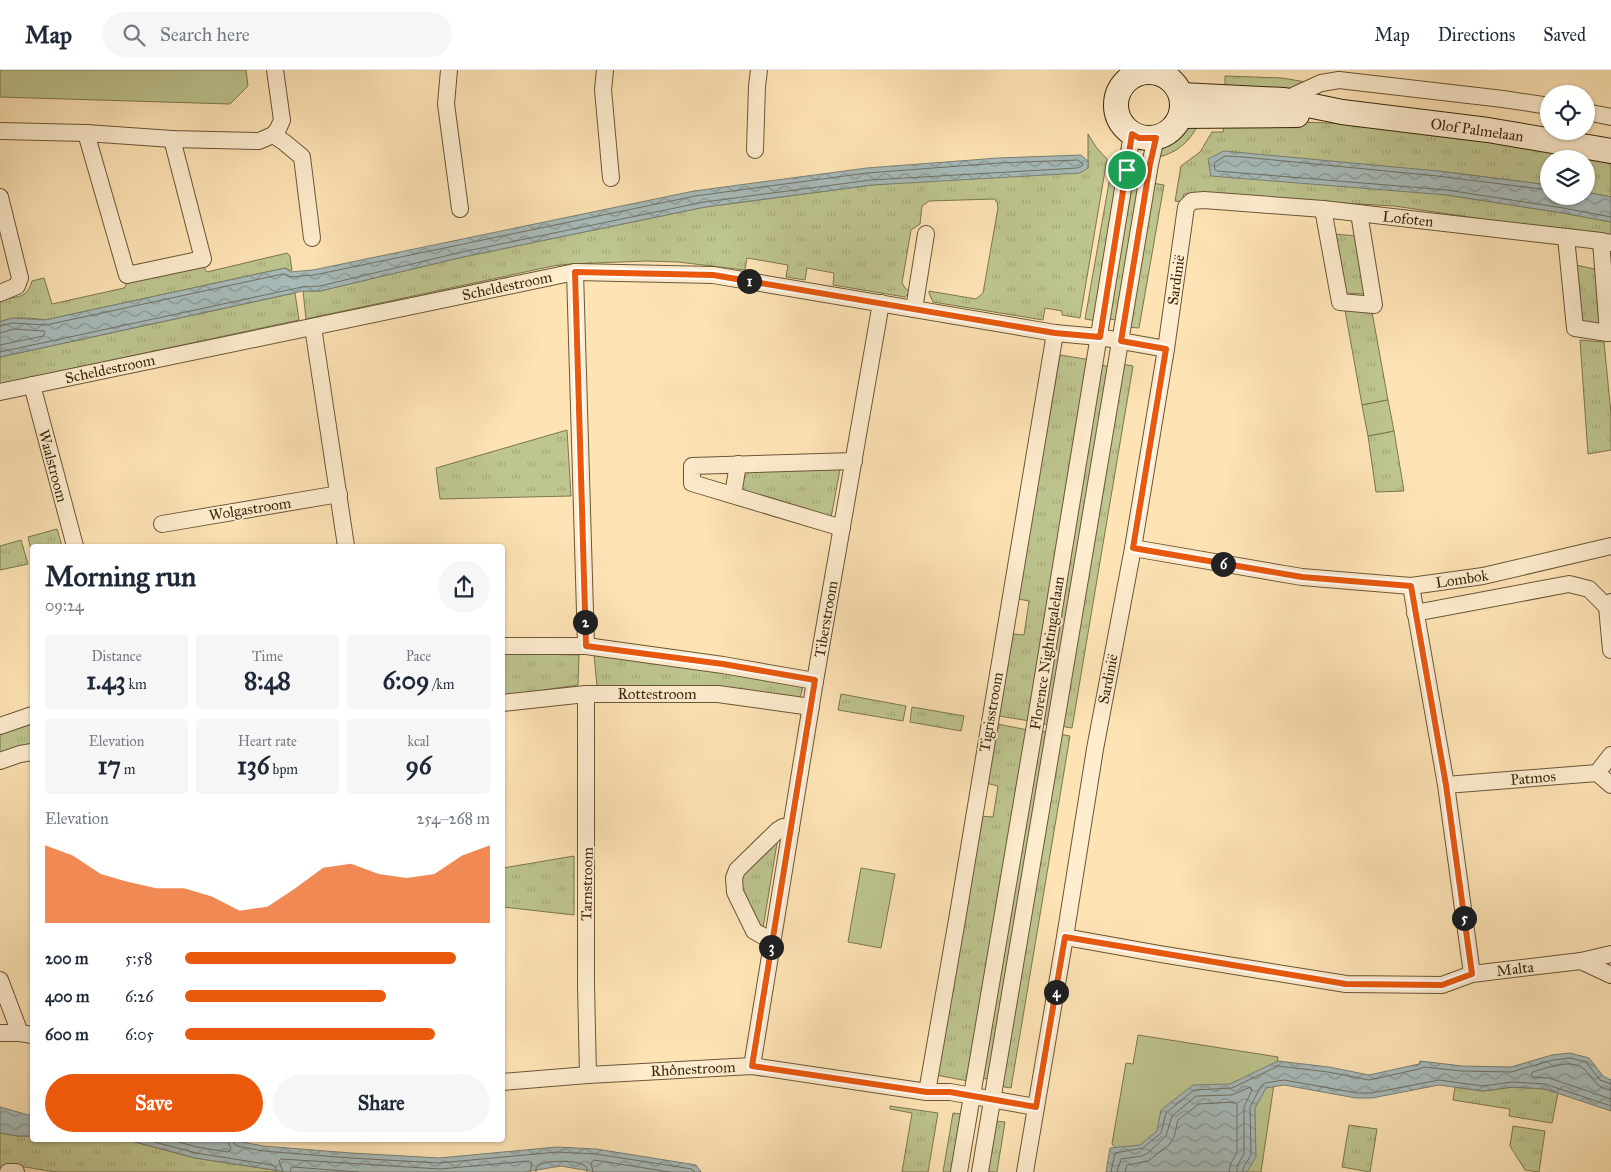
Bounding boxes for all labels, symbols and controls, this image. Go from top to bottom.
search box [102,12,452,57]
text: Map [25,20,72,50]
icon: search [120,21,148,49]
text: Search here [160,23,250,46]
text: Map [1374,24,1410,46]
text: Directions [1438,24,1515,46]
text: Saved [1543,24,1586,46]
map controls [1540,85,1595,205]
button: locate [1540,85,1595,140]
street label: Olof Palmelaan [1429,115,1525,145]
pin [1106,149,1148,191]
button: layers [1540,150,1595,205]
icon: arrive [1113,156,1141,184]
street label: Lofoten [1382,207,1434,231]
street label: Sardinië [1164,254,1188,306]
street label: Scheldestroom [460,268,554,304]
pin: 1 [736,268,762,294]
text: 1 [747,273,752,290]
street label: Scheldestroom [63,351,157,387]
street label: Waalstroom [35,428,71,505]
street label: Wolgastroom [208,494,293,524]
pin: 6 [1210,552,1236,576]
text: 6 [1220,556,1227,573]
text: Morning run [45,559,196,594]
button: share [438,561,490,613]
street label: Lombok [1434,566,1490,592]
street label: Florence Nightingalelaan [1026,575,1068,731]
street label: Tiberstroom [810,579,842,659]
text: 09:24 [45,596,84,615]
pin: 2 [572,610,598,634]
text: 2 [582,614,589,631]
text: Distance [91,648,142,665]
text: Time [252,648,283,665]
text: Pace [406,648,431,665]
street label: Sardinië [1094,652,1122,706]
text: 1.43 [86,665,125,696]
text: 8:48 [244,665,291,696]
text: 6:09 [382,665,430,696]
street label: Tigrisstroom [975,670,1007,753]
text: km [125,676,147,693]
text: /km [430,676,455,693]
street label: Rottestroom [617,685,697,703]
text: Elevation [89,733,144,750]
text: Heart rate [238,733,297,750]
text: kcal [407,733,430,750]
text: 17 [98,750,121,781]
text: 136 [237,750,270,781]
text: 96 [405,750,432,781]
text: m [121,761,136,778]
text: bpm [270,761,298,778]
street label: Patmos [1509,767,1557,789]
text: Elevation [45,809,109,828]
text: 254–268 m [416,809,490,828]
street label: Tarnstroom [577,847,597,921]
pin: 5 [1452,906,1476,930]
text: 5 [1461,910,1468,927]
pin: 3 [758,934,784,960]
text: 3 [769,939,774,956]
text: 200 m [45,949,88,968]
text: 5:58 [125,949,152,968]
street label: Malta [1495,958,1535,980]
pin: 4 [1044,980,1068,1004]
text: 4 [1053,984,1060,1001]
text: 400 m [45,987,89,1006]
text: 6:26 [125,987,153,1006]
text: 600 m [45,1025,89,1044]
text: 6:05 [125,1025,154,1044]
street label: Rhônestroom [650,1058,736,1080]
button: Save [45,1074,263,1132]
button: Share [273,1074,490,1132]

